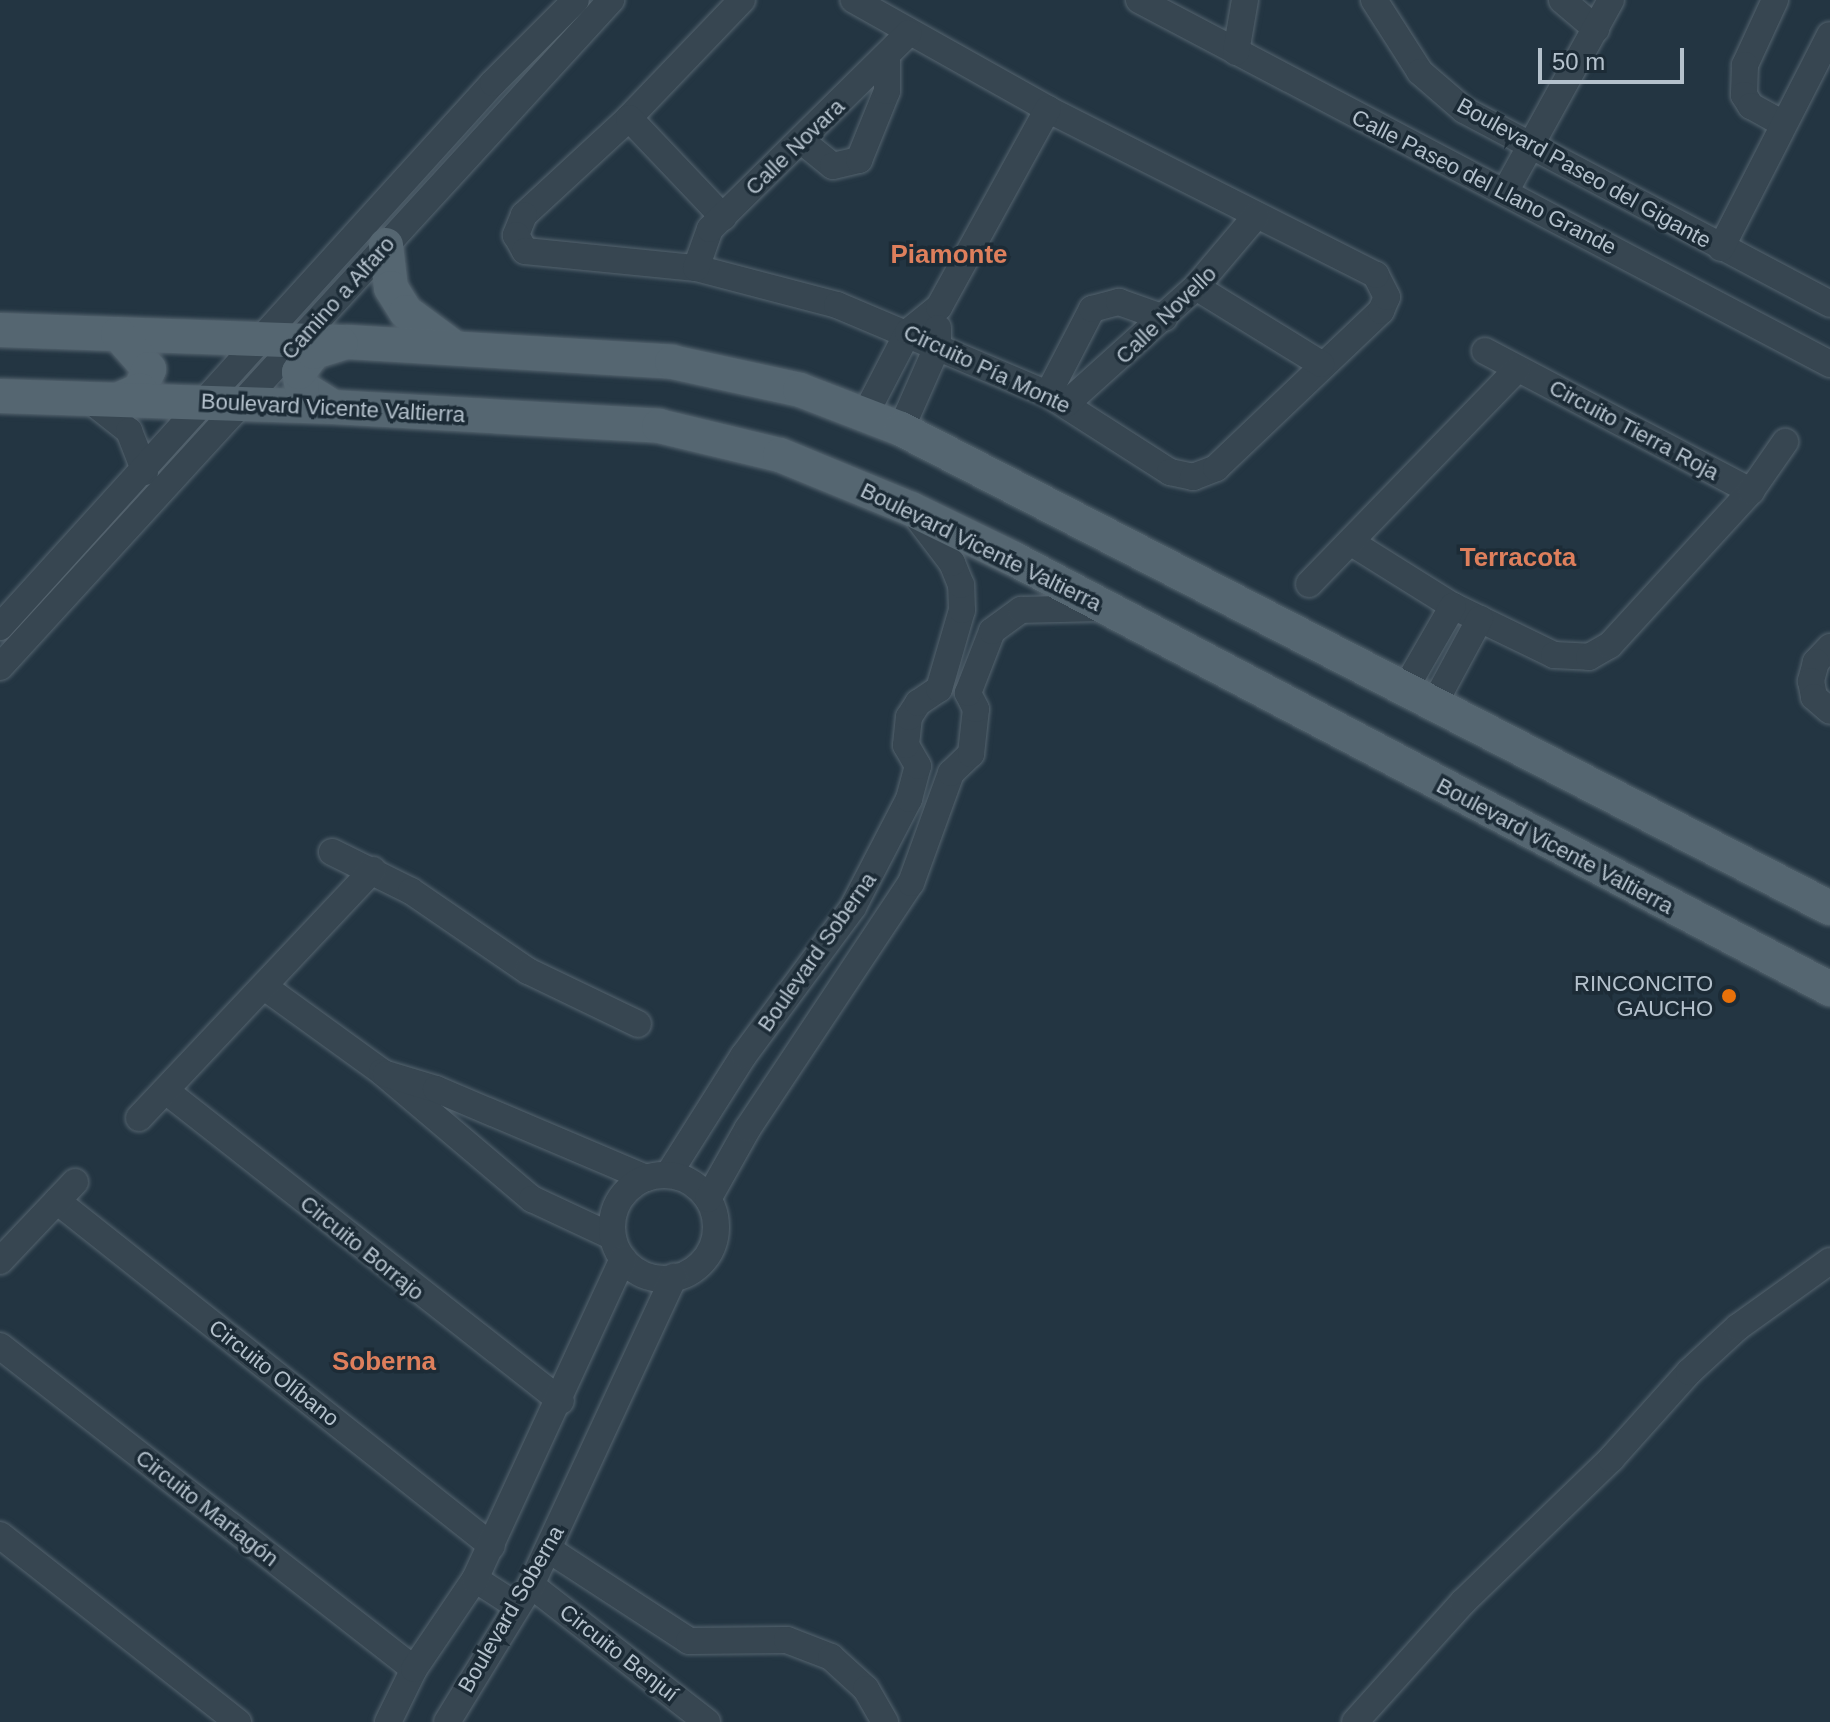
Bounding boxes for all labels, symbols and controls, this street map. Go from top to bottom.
scale bar [1542,32,1688,82]
text: 50 m [1552,48,1605,75]
street label: Boulevard Paseo del Gigante [1452,92,1716,254]
street label: Calle Novara [740,93,850,201]
street label: Calle Paseo del Llano Grande [1347,104,1621,260]
street label: Camino a Alfaro [275,231,401,365]
district label: Piamonte [890,239,1008,271]
street label: Calle Novello [1110,260,1222,370]
street label: Circuito Pía Monte [899,319,1075,419]
street label: Circuito Tierra Roja [1545,374,1723,486]
street label: Boulevard Vicente Valtierra [200,388,466,428]
street label: Boulevard Vicente Valtierra [856,477,1106,617]
district label: Terracota [1460,542,1576,574]
street label: Boulevard Vicente Valtierra [1432,772,1678,920]
street label: Boulevard Soberna [752,867,882,1037]
place label: RINCONCITO GAUCHO [1574,970,1713,1022]
marker: RINCONCITO GAUCHO [1720,987,1738,1005]
street label: Circuito Borrajo [295,1190,429,1306]
street label: Circuito Olíbano [204,1314,344,1432]
district label: Soberna [332,1346,436,1378]
street label: Circuito Martagón [130,1444,284,1572]
street label: Boulevard Soberna [452,1521,570,1697]
street label: Circuito Benjuí [555,1599,683,1707]

